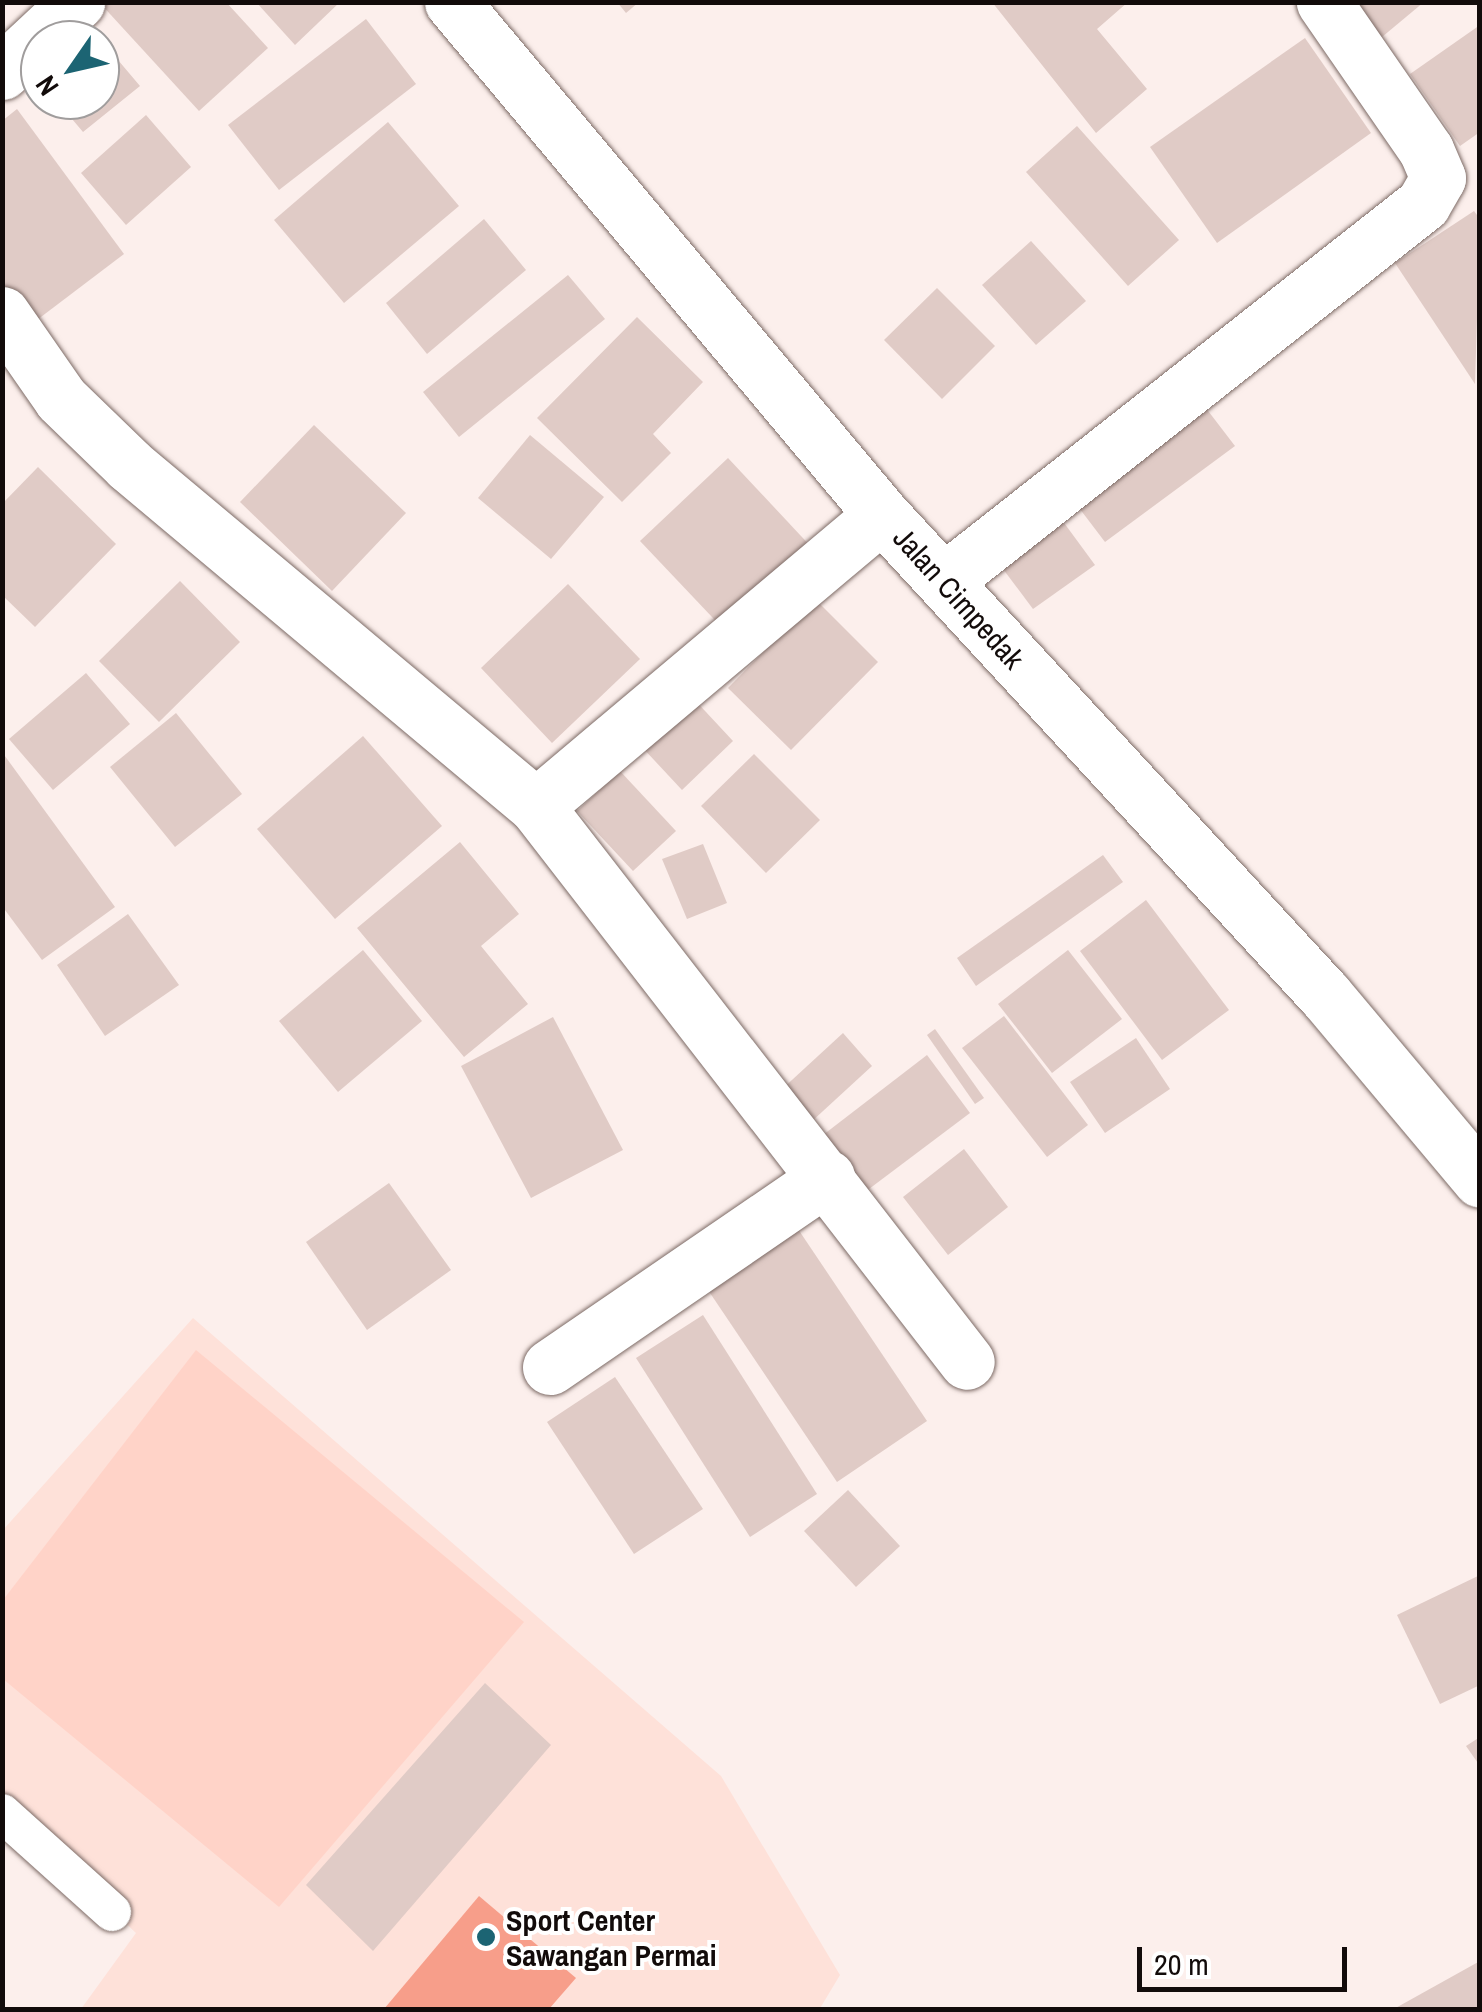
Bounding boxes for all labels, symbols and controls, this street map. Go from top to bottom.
north arrow [20,20,120,120]
text: N [26,68,67,103]
street label: Jalan Cimpedak [886,520,1032,676]
place label: Sport Center Sawangan Permai [506,1902,717,1972]
marker: Sport Center Sawangan Permai [475,1926,497,1948]
scale bar [1142,1927,1352,1989]
text: 20 m [1154,1944,1209,1984]

